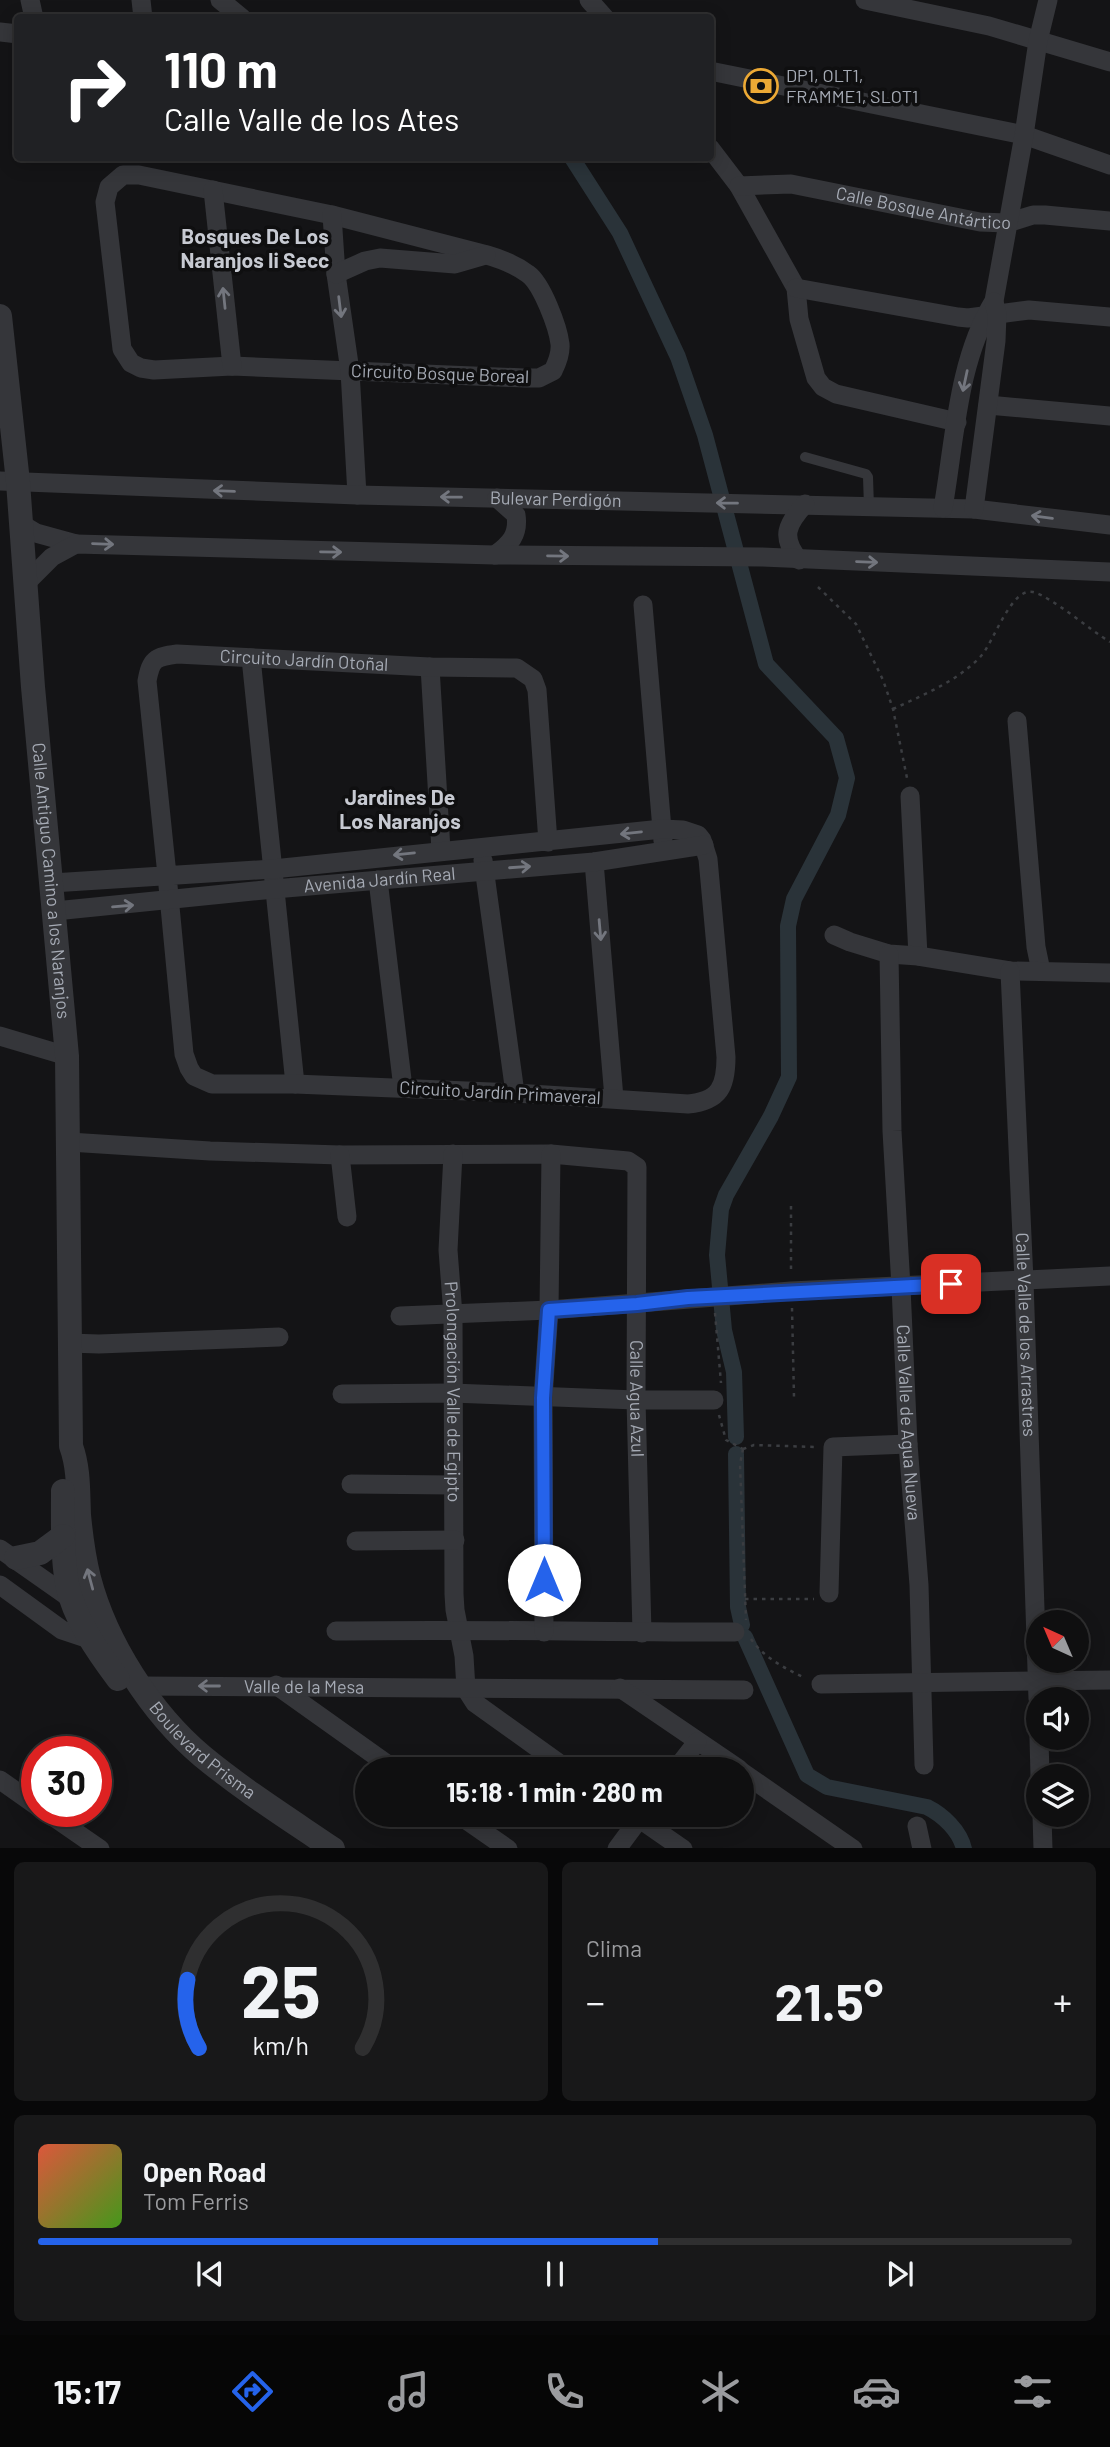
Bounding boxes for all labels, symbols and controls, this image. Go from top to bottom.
text: 110 m [164,39,278,98]
icon: right [49,42,140,133]
place label: DP1, OLT1, FRAMME1, SLOT1 [786,64,918,107]
bank icon: DP1, OLT1, FRAMME1, SLOT1 [742,67,780,105]
text: Calle Valle de los Ates [164,99,459,137]
street label: Calle Bosque Antártico [834,181,1011,233]
district label: Bosques De Los Naranjos Ii Secc [181,223,329,272]
one-way arrow [218,287,231,310]
one-way arrow [334,295,347,318]
street label: Circuito Bosque Boreal [351,359,529,387]
one-way arrow [957,369,971,392]
one-way arrow [213,484,236,498]
street label: Bulevar Perdigón [490,486,622,511]
one-way arrow [440,490,463,504]
one-way arrow [716,497,739,510]
one-way arrow [1031,510,1054,523]
one-way arrow [92,538,115,551]
one-way arrow [319,545,342,559]
one-way arrow [546,549,569,563]
one-way arrow [855,556,878,569]
street label: Circuito Jardín Otoñal [219,644,389,675]
street label: Calle Antiguo Camino a los Naranjos [28,741,76,1020]
district label: Jardines De Los Naranjos [339,784,461,833]
one-way arrow [620,826,642,839]
one-way arrow [393,848,416,861]
one-way arrow [508,860,531,873]
street label: Avenida Jardín Real [303,862,456,896]
one-way arrow [111,899,134,912]
one-way arrow [594,918,607,940]
street label: Circuito Jardín Primaveral [399,1076,601,1108]
street label: Calle Valle de los Arrastres [1012,1232,1041,1437]
pin [921,1254,981,1314]
icon: arrive [932,1265,970,1303]
street label: Prolongación Valle de Egipto [440,1280,466,1502]
street label: Calle Valle de Agua Nueva [893,1324,926,1521]
street label: Calle Agua Azul [626,1340,649,1457]
position arrow [507,1543,581,1617]
one-way arrow [82,1568,95,1590]
north arrow [1026,1610,1088,1673]
map controls [1026,1610,1089,1827]
street label: Valle de la Mesa [244,1675,364,1697]
one-way arrow [197,1679,220,1693]
button: sound [1026,1687,1089,1750]
street label: Boulevard Prisma [145,1697,260,1803]
speed limit sign: 30 [21,1736,112,1827]
button: layers [1026,1764,1089,1827]
text: 15:18 · 1 min · 280 m [446,1776,663,1807]
text: Clima [586,1934,642,1962]
text: 25 [241,1945,321,2033]
text: 21.5° [775,1969,883,2031]
text: − [586,1978,605,2024]
text: + [1053,1978,1072,2024]
text: km/h [253,2029,309,2059]
text: Open Road [143,2156,266,2187]
text: Tom Ferris [143,2187,249,2215]
icon: previous [191,2255,229,2293]
icon: pause [536,2255,574,2293]
icon: next [881,2255,919,2293]
icon: directions [228,2367,277,2416]
icon: music [384,2367,433,2416]
icon: phone [540,2367,589,2416]
icon: climate [696,2367,745,2416]
icon: car [852,2367,901,2416]
icon: filters [1008,2367,1057,2416]
text: 15:17 [53,2372,121,2410]

